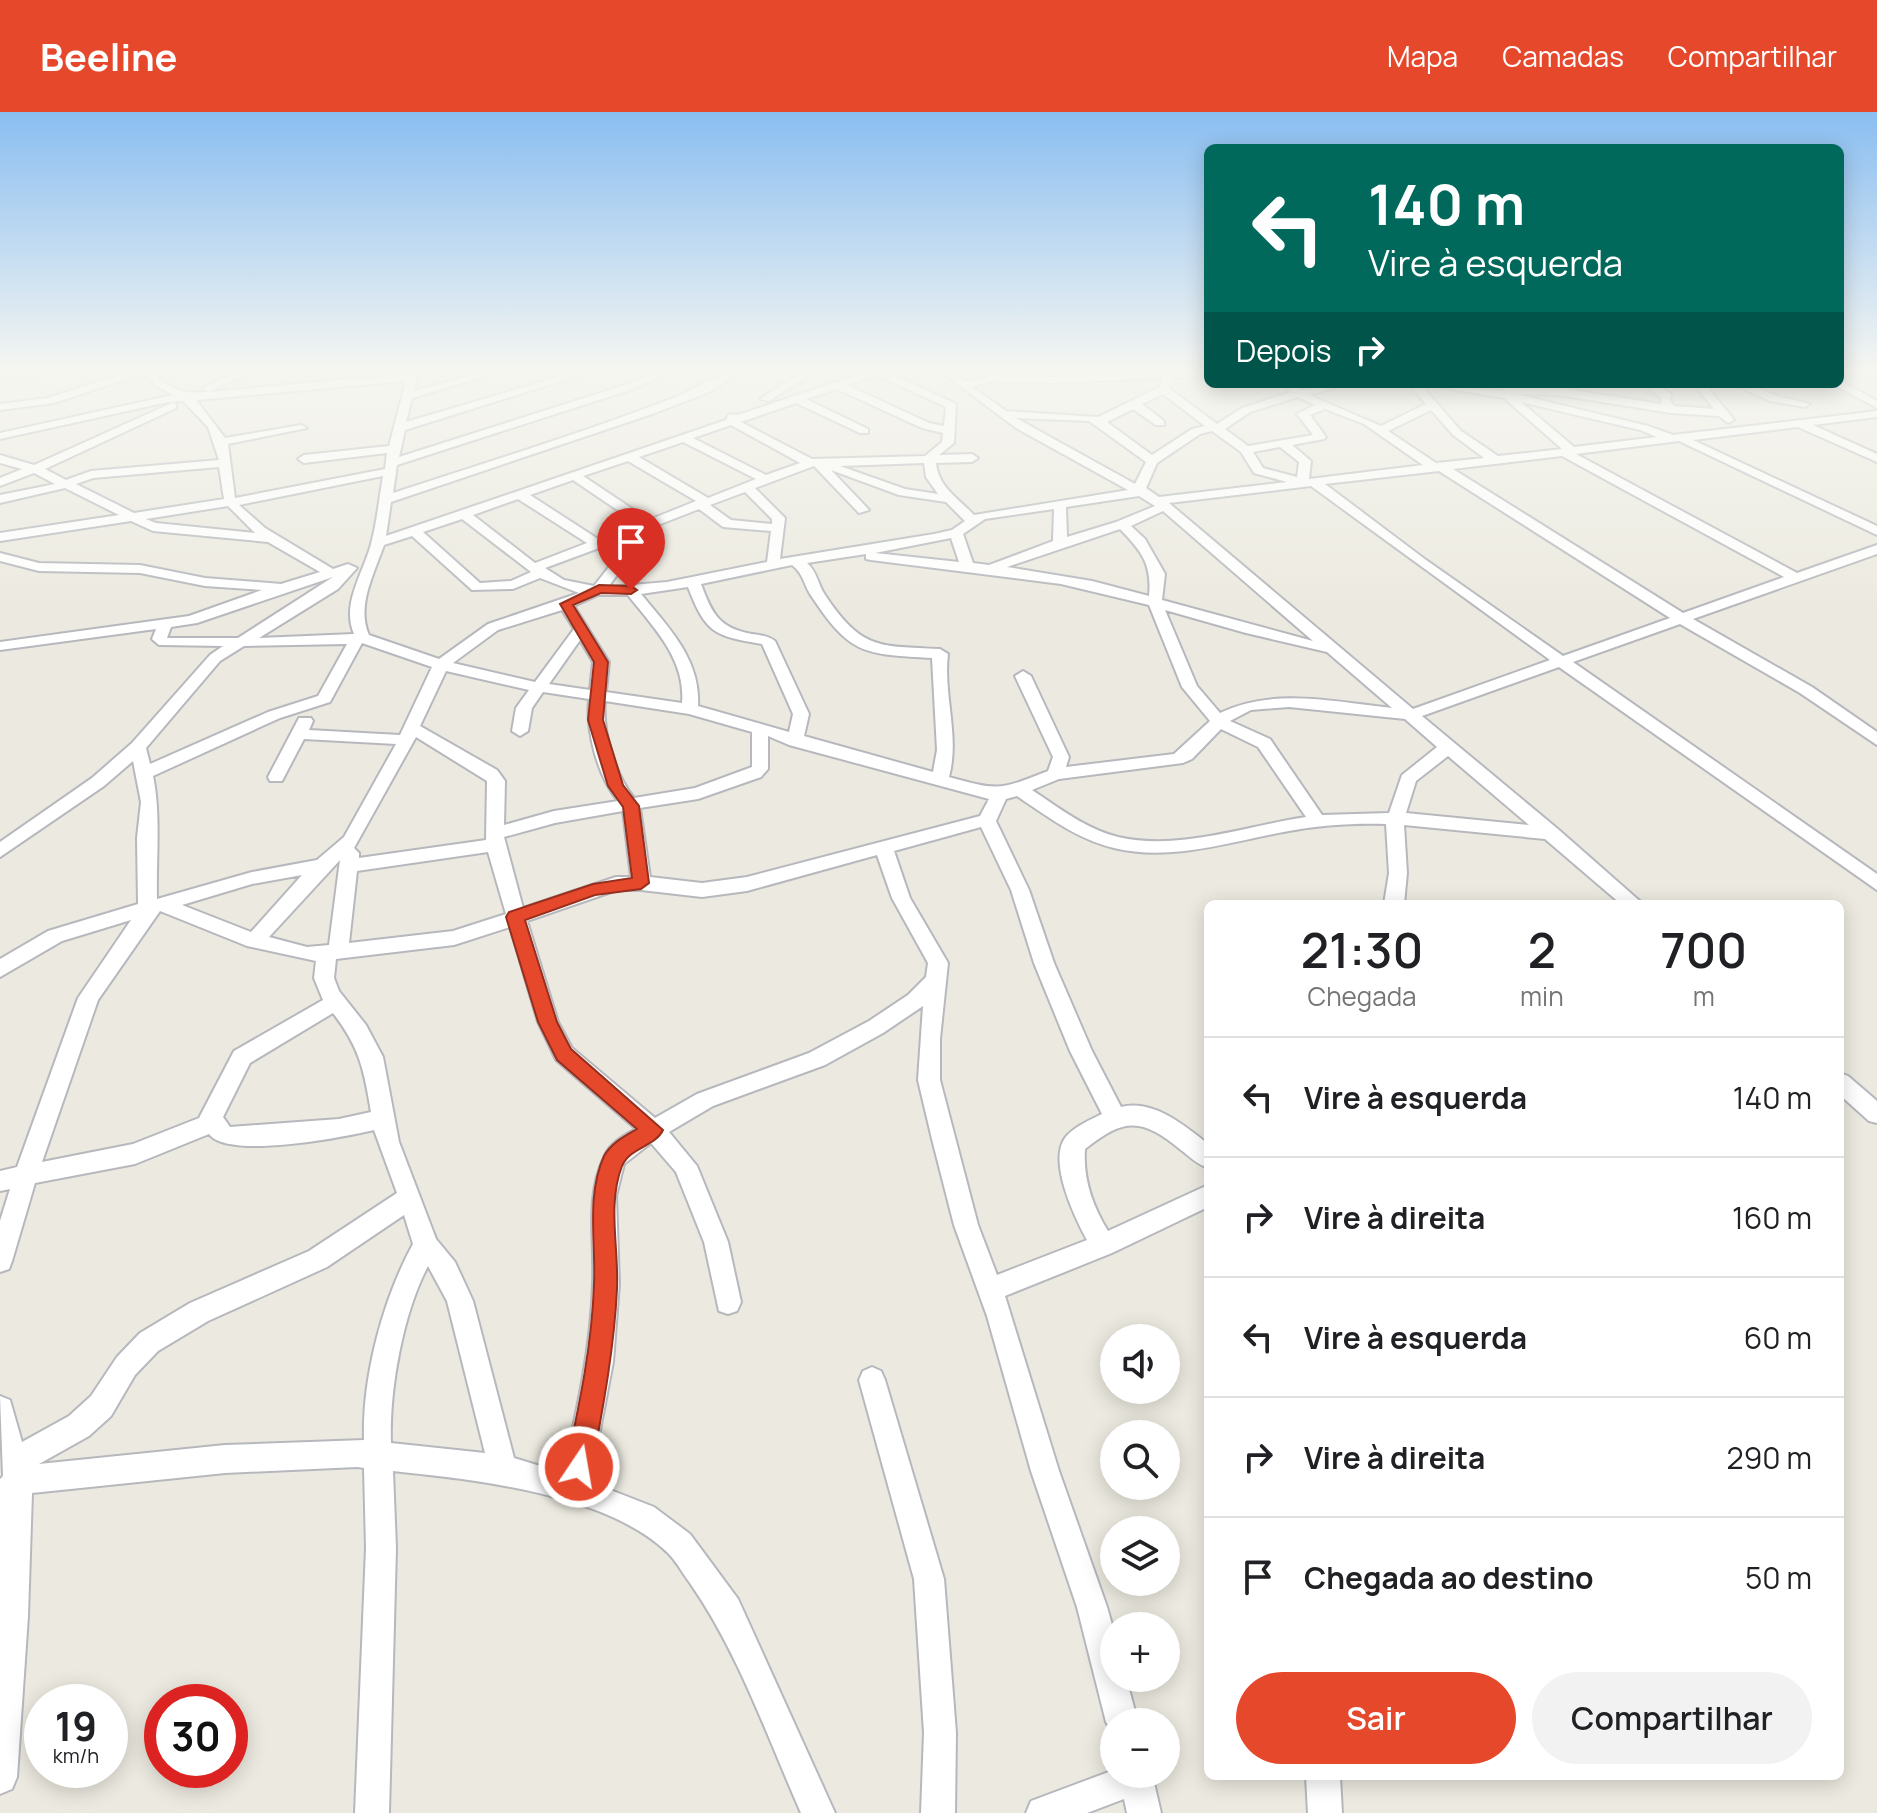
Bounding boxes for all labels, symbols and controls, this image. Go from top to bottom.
text: Beeline [40,30,177,82]
text: Mapa [1387,37,1458,75]
text: Camadas [1502,37,1624,75]
text: Compartilhar [1668,37,1837,75]
text: 140 m [1368,165,1525,242]
icon: left [1236,176,1340,280]
text: Vire à esquerda [1368,238,1623,287]
icon: right [1348,328,1392,372]
text: Depois [1236,330,1332,371]
pin [597,508,665,590]
icon: arrive [609,520,653,564]
text: 21:30 [1301,917,1423,982]
text: 2 [1528,917,1556,982]
text: 700 [1660,917,1747,982]
text: Chegada [1308,978,1416,1014]
text: min [1520,978,1564,1014]
text: m [1693,978,1715,1014]
icon: left [1236,1075,1280,1119]
text: Vire à esquerda [1304,1077,1527,1118]
text: 140 m [1733,1077,1812,1118]
icon: right [1236,1195,1280,1239]
text: Vire à direita [1304,1197,1485,1238]
text: 160 m [1732,1197,1812,1238]
icon: left [1236,1315,1280,1359]
text: Vire à esquerda [1304,1317,1527,1358]
text: 60 m [1744,1317,1812,1358]
map controls [1100,1324,1180,1788]
button: sound [1100,1324,1180,1404]
button: search [1100,1420,1180,1500]
position arrow [537,1425,621,1509]
icon: right [1236,1435,1280,1479]
text: Vire à direita [1304,1437,1485,1478]
text: 290 m [1727,1437,1812,1478]
button: layers [1100,1516,1180,1596]
icon: arrive [1236,1555,1280,1599]
text: Chegada ao destino [1304,1557,1594,1598]
text: 50 m [1745,1557,1812,1598]
button: + [1100,1612,1180,1692]
button: Sair [1236,1672,1516,1764]
button: Compartilhar [1532,1672,1812,1764]
speed limit sign: 30 [144,1684,248,1788]
text: 19 [55,1698,97,1753]
button: − [1100,1708,1180,1788]
text: km/h [53,1742,99,1769]

